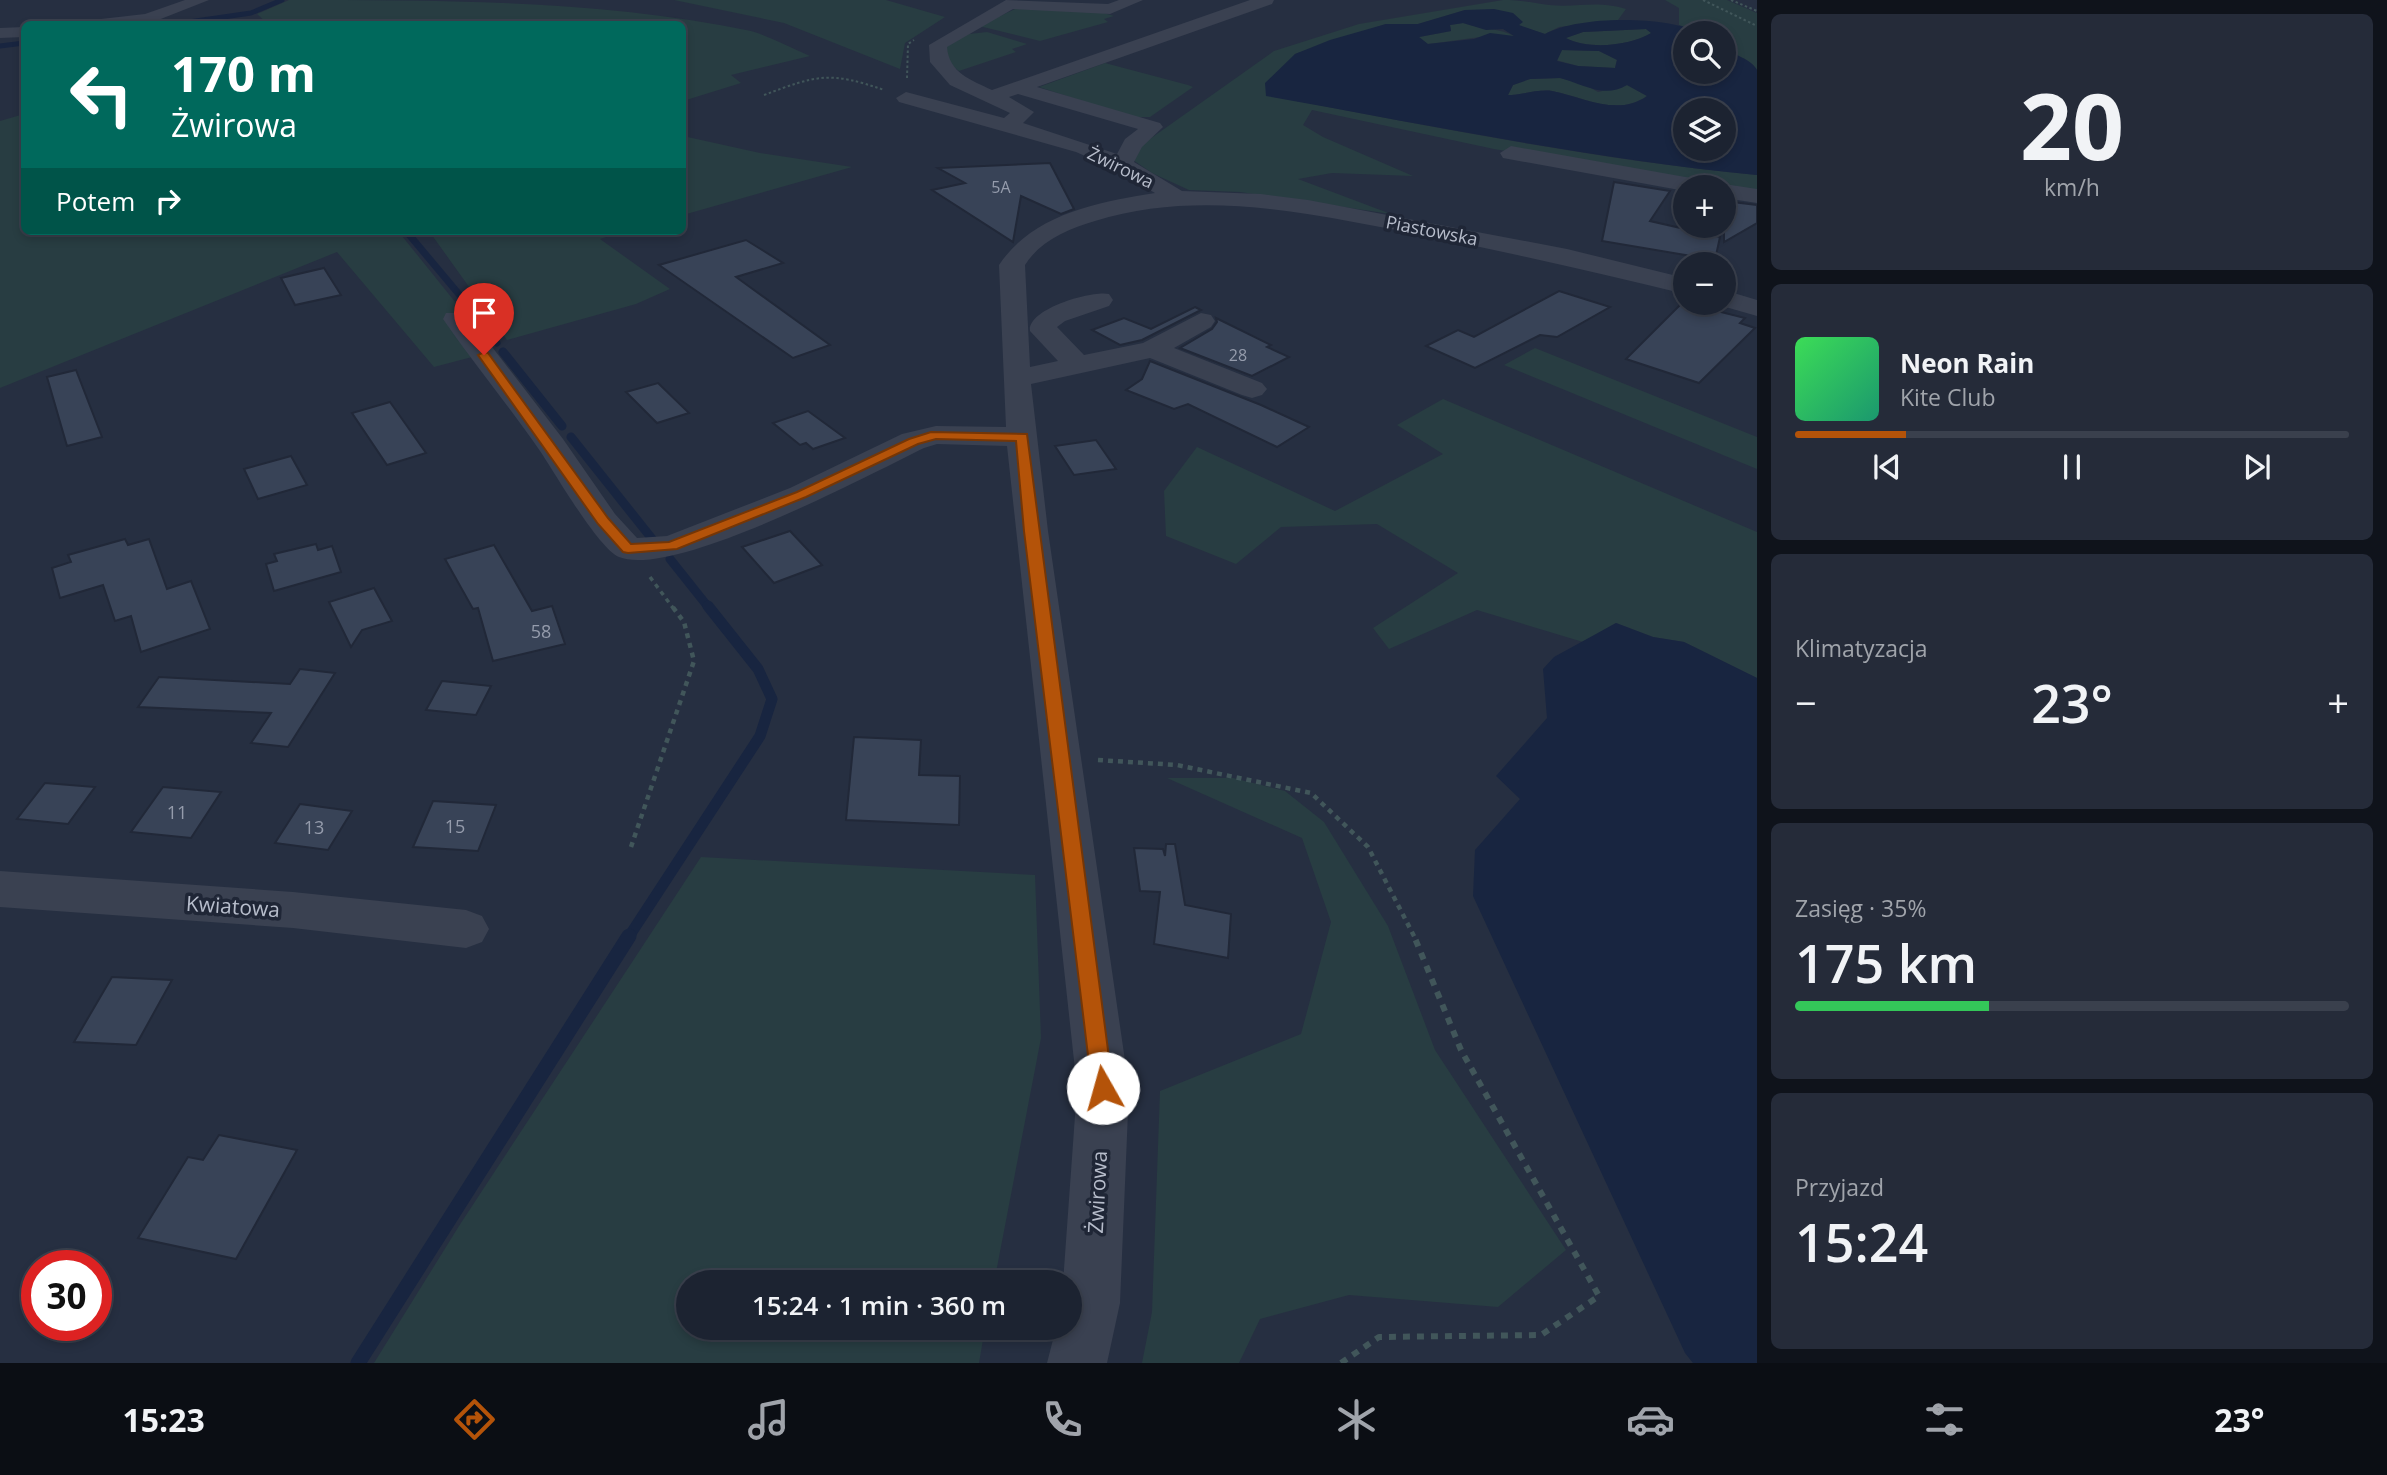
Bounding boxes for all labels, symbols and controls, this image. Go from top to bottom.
map controls [1673,21,1736,315]
button: search [1673,21,1736,84]
text: 170 m [171,40,316,106]
icon: left [56,49,147,140]
text: 20 [2020,63,2124,187]
button: layers [1673,98,1736,161]
text: Żwirowa [171,103,297,146]
street label: Żwirowa [1084,141,1158,193]
text: km/h [2044,171,2100,203]
button: + [1673,175,1736,238]
house number: 5A [991,176,1012,198]
icon: right [149,182,187,220]
text: Potem [56,183,135,219]
street label: Piastowska [1384,209,1480,251]
button: − [1673,252,1736,315]
pin [454,283,514,355]
icon: arrive [465,294,503,332]
house number: 28 [1229,344,1247,366]
text: Neon Rain [1900,345,2034,381]
text: Kite Club [1900,381,1995,413]
icon: previous [1868,448,1906,486]
icon: pause [2053,448,2091,486]
icon: next [2238,448,2276,486]
house number: 58 [531,619,551,643]
text: Klimatyzacja [1795,632,1928,664]
text: 23° [2031,667,2113,738]
text: − [1795,676,1817,728]
text: + [2327,676,2349,728]
house number: 11 [167,800,187,824]
house number: 15 [445,814,465,838]
house number: 13 [304,815,324,839]
street label: Kwiatowa [185,889,281,923]
text: Zasięg · 35% [1795,892,1926,924]
text: 175 km [1795,927,1977,998]
position arrow [1066,1051,1140,1125]
street label: Żwirowa [1081,1150,1113,1234]
text: Przyjazd [1795,1171,1884,1203]
text: 15:24 [1795,1206,1928,1277]
speed limit sign: 30 [21,1250,112,1341]
text: 15:24 · 1 min · 360 m [752,1287,1006,1323]
icon: directions [450,1395,499,1444]
icon: music [744,1395,793,1444]
icon: phone [1038,1395,1087,1444]
icon: climate [1332,1395,1381,1444]
icon: car [1626,1395,1675,1444]
icon: filters [1920,1395,1969,1444]
text: 15:23 [123,1398,205,1441]
text: 23° [2214,1398,2264,1441]

